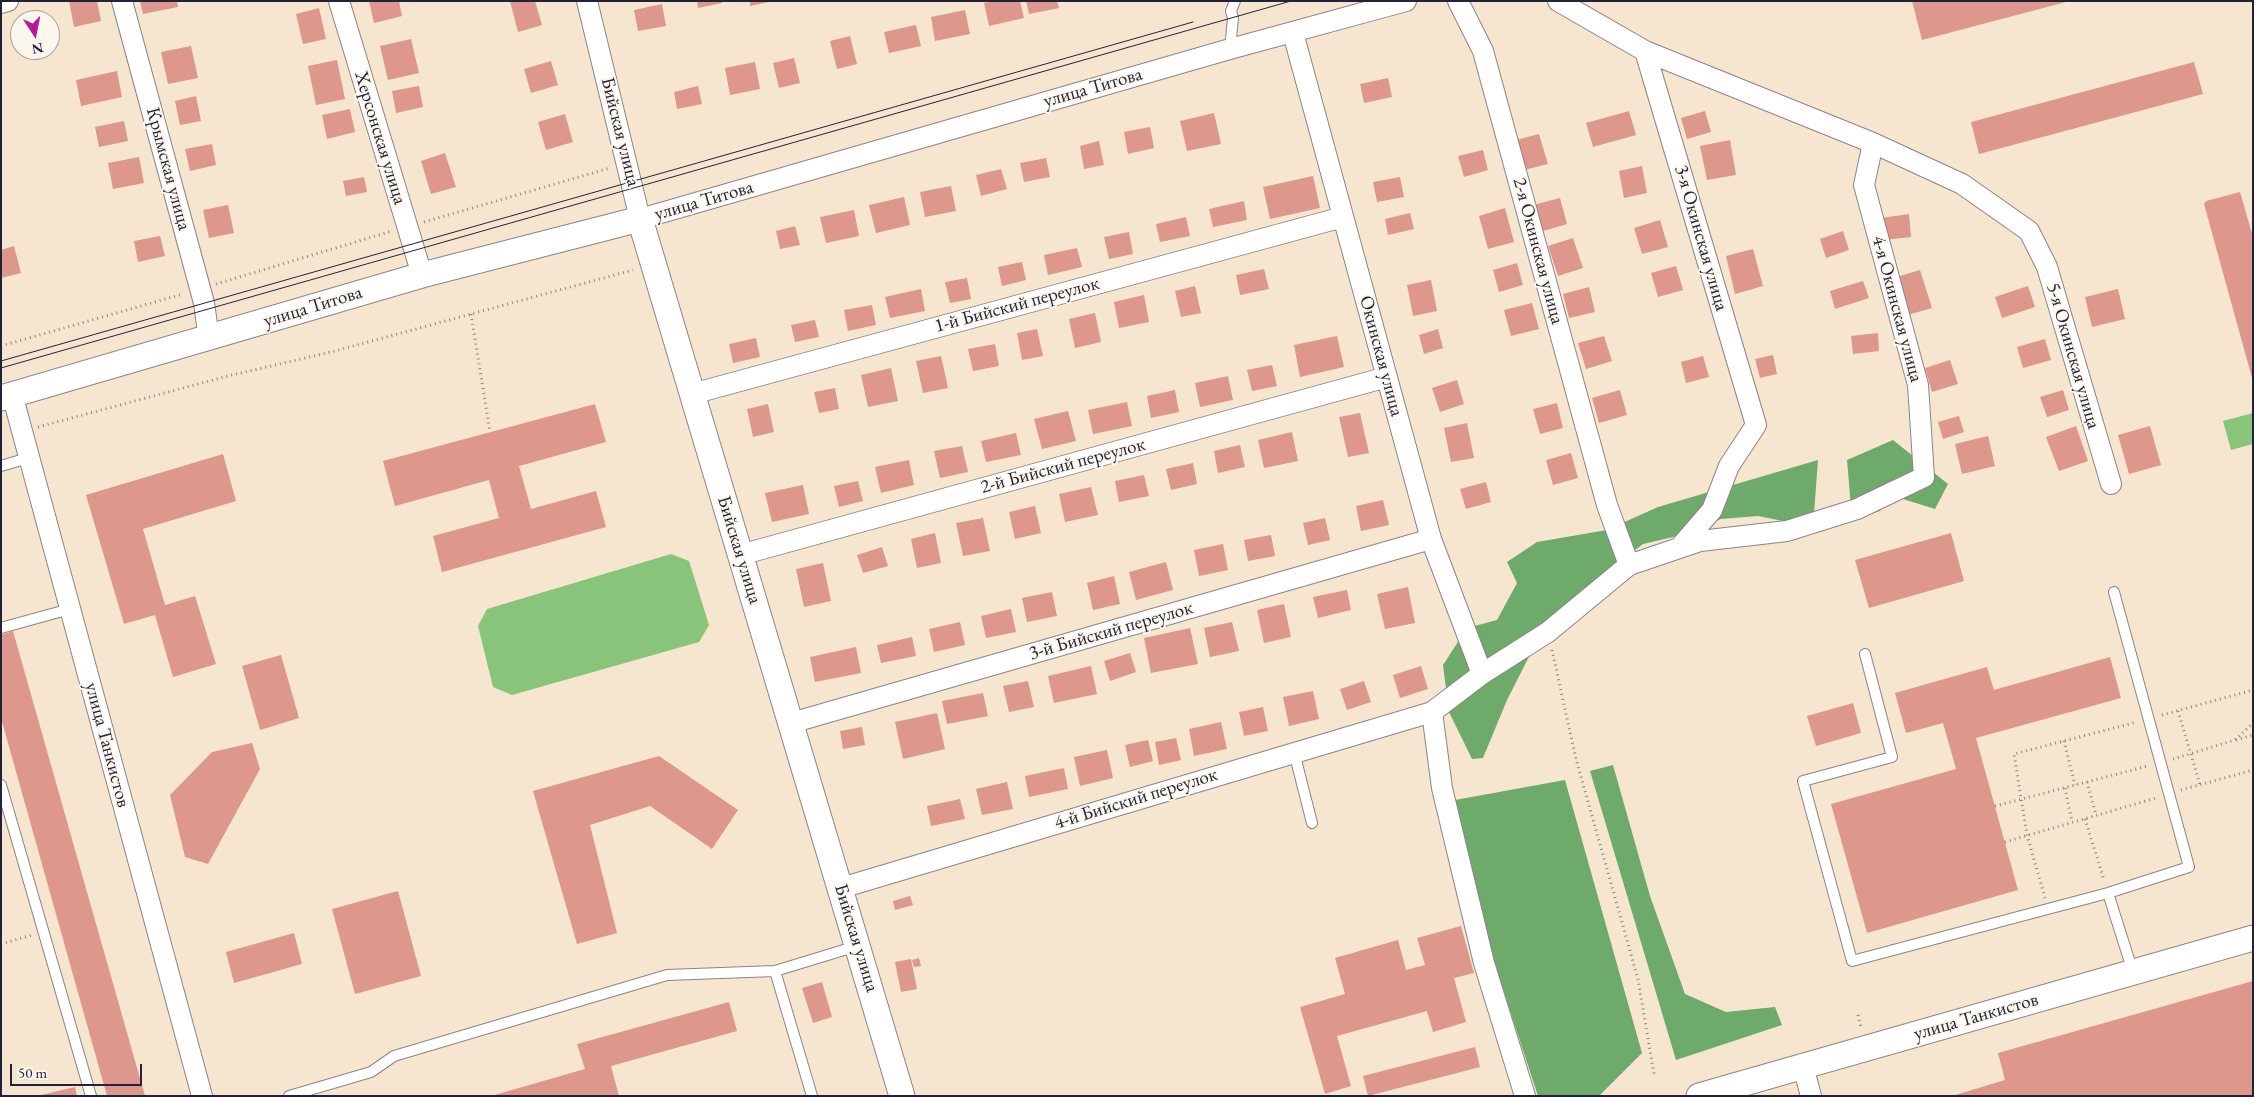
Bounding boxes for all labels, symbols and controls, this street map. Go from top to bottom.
north arrow [10,10,60,60]
text: N [30,39,45,59]
street label: улица Титова [1041,63,1145,113]
street label: Херсонская улица [349,69,411,207]
street label: Бийская улица [595,75,645,189]
street label: Крымская улица [141,105,195,233]
street label: 3-я Окинская улица [1669,162,1733,314]
street label: 2-я Окинская улица [1507,175,1569,327]
street label: улица Титова [652,176,756,226]
street label: 4-я Окинская улица [1866,233,1928,385]
street label: 1-й Бийский переулок [932,272,1102,338]
street label: 5-я Окинская улица [2041,280,2105,432]
street label: улица Титова [261,281,365,333]
street label: Окинская улица [1354,293,1408,419]
street label: 2-й Бийский переулок [978,433,1148,499]
street label: Бийская улица [712,493,766,607]
street label: 3-й Бийский переулок [1026,597,1196,665]
street label: улица Танкистов [79,680,135,810]
street label: 4-й Бийский переулок [1052,763,1220,835]
street label: Бийская улица [829,881,883,995]
street label: улица Танкистов [1911,988,2041,1046]
scale bar [12,1054,145,1086]
text: 50 m [18,1063,47,1082]

